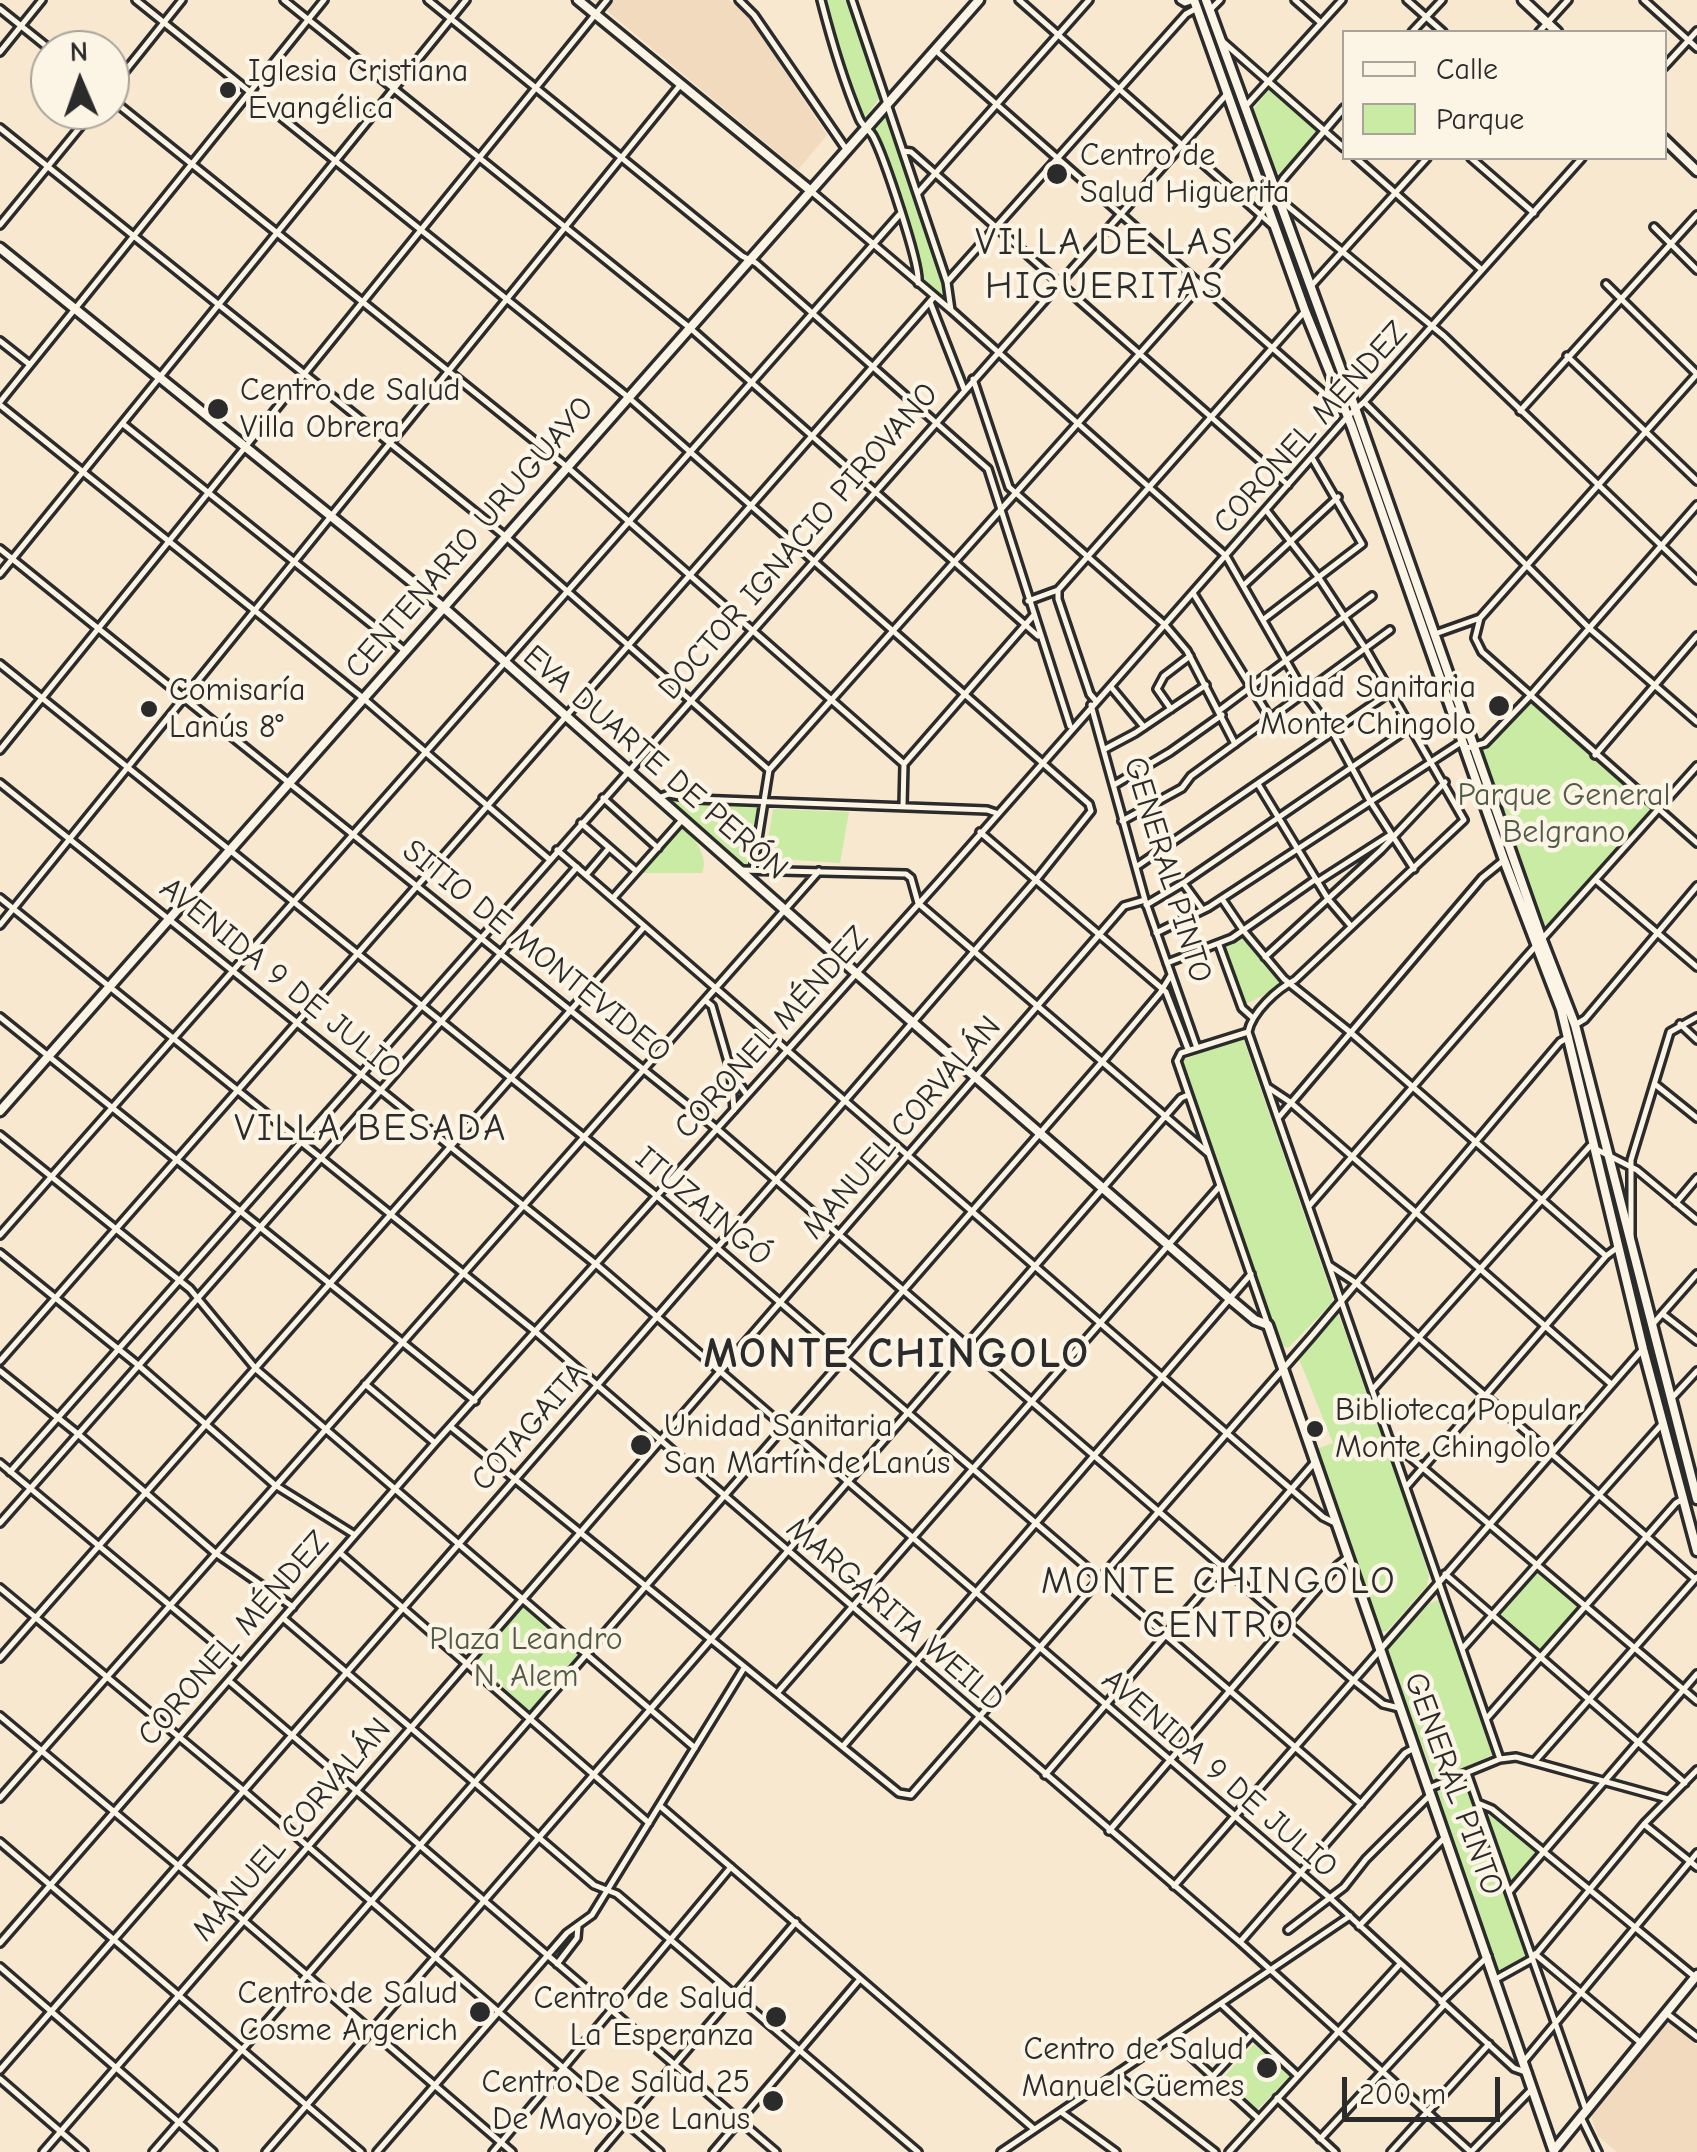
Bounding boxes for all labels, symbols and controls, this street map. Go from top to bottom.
north arrow [30,30,130,130]
legend [1342,30,1667,160]
text: N [69,36,89,68]
text: Calle [1436,52,1498,87]
place label: Iglesia Cristiana Evangélica [248,53,468,128]
marker: Iglesia Cristiana Evangélica [217,79,239,101]
text: Parque [1436,102,1524,137]
place label: Centro de Salud Higuerita [1080,137,1290,212]
marker: Centro de Salud Higuerita [1044,161,1070,187]
district label: VILLA DE LAS HIGUERITAS [975,220,1235,310]
street label: CORONEL MÉNDEZ [1206,314,1416,542]
place label: Centro de Salud Villa Obrera [240,372,460,447]
street label: DOCTOR IGNACIO PIROVANO [651,376,947,708]
street label: CENTENARIO URUGUAYO [337,389,603,687]
marker: Centro de Salud Villa Obrera [205,396,231,422]
street label: EVA DUARTE DE PERÓN [515,638,795,888]
place label: Unidad Sanitaria Monte Chingolo [1247,669,1476,744]
place label: Comisaría Lanús 8° [169,672,306,747]
marker: Unidad Sanitaria Monte Chingolo [1486,693,1512,719]
marker: Comisaría Lanús 8° [138,698,160,720]
street label: GENERAL PINTO [1114,753,1220,987]
park label: Parque General Belgrano [1457,777,1671,852]
street label: SITIO DE MONTEVIDEO [394,832,678,1072]
street label: AVENIDA 9 DE JULIO [152,870,408,1088]
street label: CORONEL MÉNDEZ [667,919,877,1147]
street label: MANUEL CORVALÁN [795,1009,1009,1247]
district label: VILLA BESADA [234,1106,508,1152]
street label: ITUZAINGÓ [627,1139,779,1275]
district label: MONTE CHINGOLO [704,1330,1090,1380]
street label: COTAGAITA [464,1355,596,1499]
place label: Biblioteca Popular Monte Chingolo [1335,1392,1580,1467]
place label: Unidad Sanitaria San Martín de Lanús [664,1408,950,1483]
marker: Biblioteca Popular Monte Chingolo [1304,1418,1326,1440]
marker: Unidad Sanitaria San Martín de Lanús [628,1432,654,1458]
street label: MARGARITA WEILD [778,1510,1012,1720]
street label: CORONEL MÉNDEZ [130,1524,338,1754]
district label: MONTE CHINGOLO CENTRO [1041,1559,1397,1648]
park label: Plaza Leandro N. Alem [429,1621,623,1696]
street label: AVENIDA 9 DE JULIO [1093,1661,1345,1887]
street label: GENERAL PINTO [1395,1668,1511,1900]
street label: MANUEL CORVALÁN [185,1711,399,1949]
place label: Centro de Salud Cosme Argerich [238,1975,458,2050]
place label: Centro de Salud La Esperanza [534,1980,754,2055]
marker: Centro de Salud Cosme Argerich [467,1999,493,2025]
marker: Centro de Salud La Esperanza [763,2004,789,2030]
place label: Centro de Salud Manuel Güemes [1022,2031,1244,2106]
marker: Centro de Salud Manuel Güemes [1254,2055,1280,2081]
scale bar [1347,2057,1504,2119]
place label: Centro De Salud 25 De Mayo De Lanus [482,2064,750,2139]
text: 200 m [1359,2077,1446,2112]
marker: Centro De Salud 25 De Mayo De Lanus [760,2088,786,2114]

